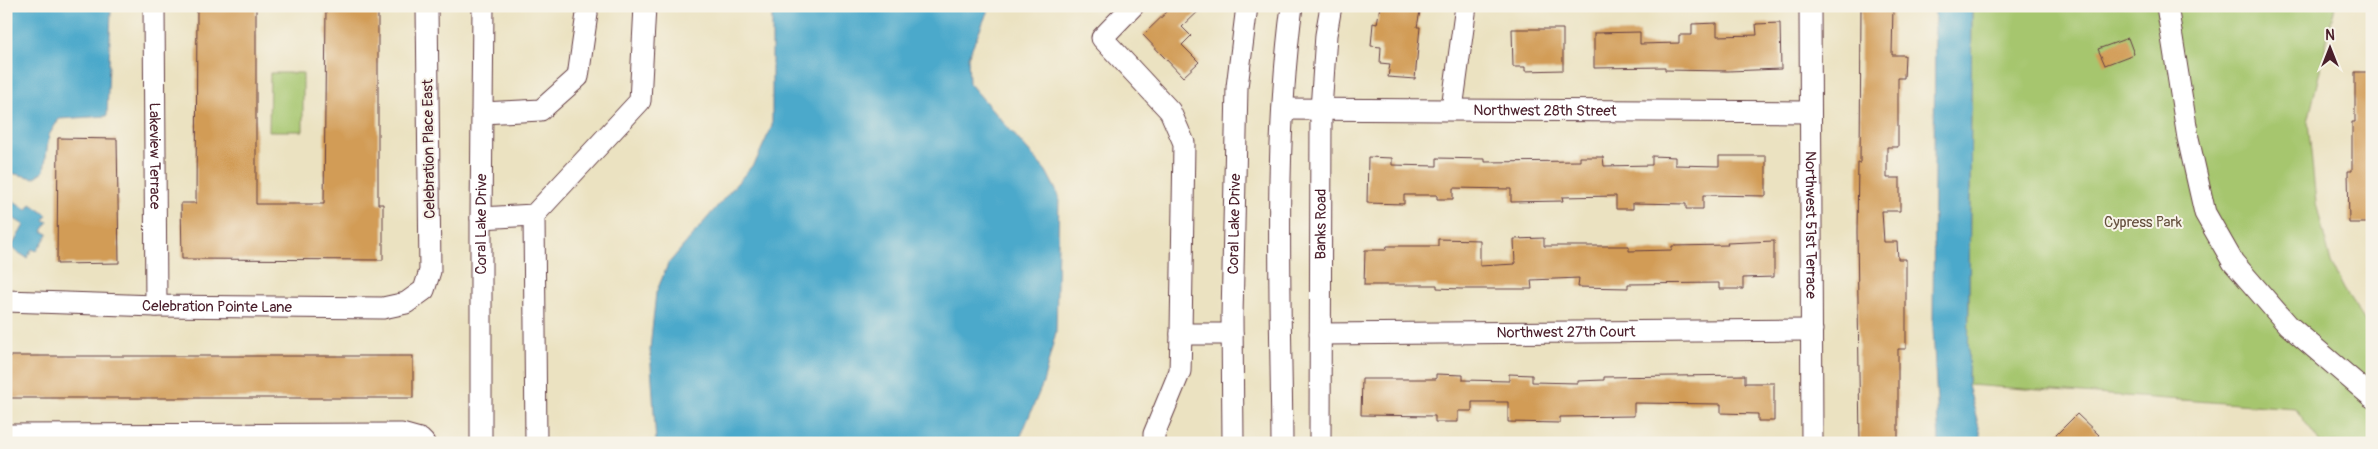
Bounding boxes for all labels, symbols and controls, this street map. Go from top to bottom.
north arrow [2306,22,2356,72]
text: N [2325,27,2335,44]
street label: Celebration Place East [418,78,440,219]
street label: Northwest 28th Street [1473,101,1618,120]
street label: Lakeview Terrace [145,102,165,210]
street label: Northwest 51st Terrace [1801,151,1821,300]
street label: Coral Lake Drive [472,173,491,274]
street label: Coral Lake Drive [1223,173,1245,275]
street label: Banks Road [1311,189,1330,259]
park label: Cypress Park [2104,213,2183,232]
street label: Celebration Pointe Lane [142,296,293,317]
street label: Northwest 27th Court [1496,322,1637,342]

